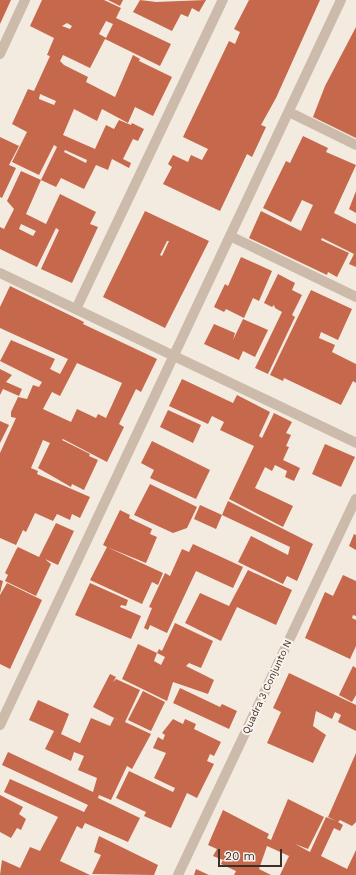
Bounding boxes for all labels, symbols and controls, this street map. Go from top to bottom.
street label: Quadra 3 Conjunto N [240,638,294,736]
scale bar [220,841,284,867]
text: 20 m [225,849,255,863]

